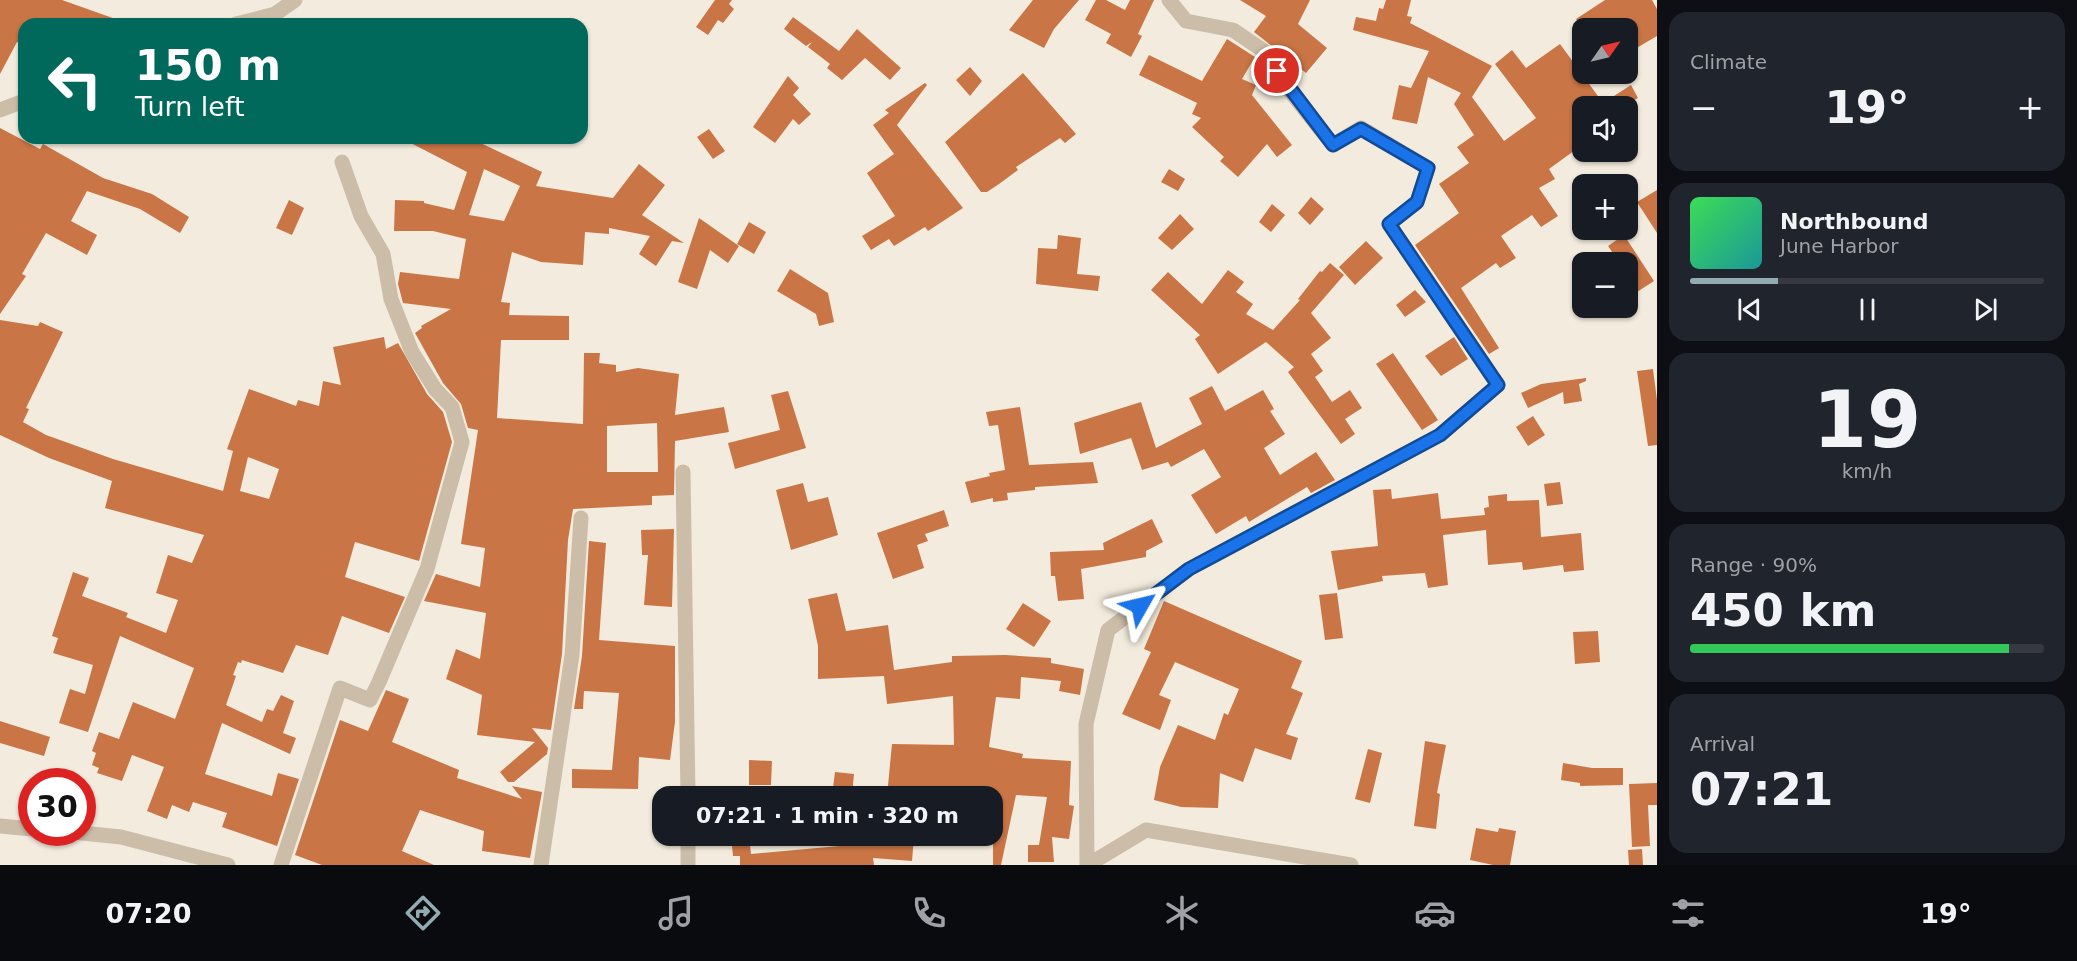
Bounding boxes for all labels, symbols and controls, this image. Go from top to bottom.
north arrow [1572,18,1638,84]
map controls [1572,18,1638,318]
text: 150 m [135,41,281,90]
icon: left [36,42,114,120]
pin [1251,45,1302,96]
text: Climate [1690,50,1767,74]
icon: arrive [1260,54,1293,87]
text: 19° [1824,81,1910,134]
text: − [1690,88,1718,127]
text: + [2016,88,2044,127]
text: Turn left [135,91,245,122]
button: sound [1572,96,1638,162]
button: + [1572,174,1638,240]
text: Northbound [1780,209,1929,234]
text: June Harbor [1780,234,1899,258]
button: − [1572,252,1638,318]
icon: previous [1733,293,1766,326]
icon: pause [1851,293,1884,326]
icon: next [1969,293,2002,326]
text: 19 [1813,375,1921,465]
text: km/h [1842,459,1892,483]
text: Range · 90% [1690,553,1817,577]
position arrow [1108,574,1172,638]
text: 450 km [1690,584,1876,637]
text: Arrival [1690,732,1755,756]
text: 07:21 [1690,763,1833,816]
speed limit sign: 30 [18,768,96,846]
text: 07:21 · 1 min · 320 m [696,803,959,828]
icon: directions [402,892,444,934]
icon: music [655,892,697,934]
icon: phone [908,892,950,934]
icon: climate [1161,892,1203,934]
icon: car [1414,892,1456,934]
icon: filters [1667,892,1709,934]
text: 07:20 [105,898,191,929]
text: 19° [1920,898,1971,929]

